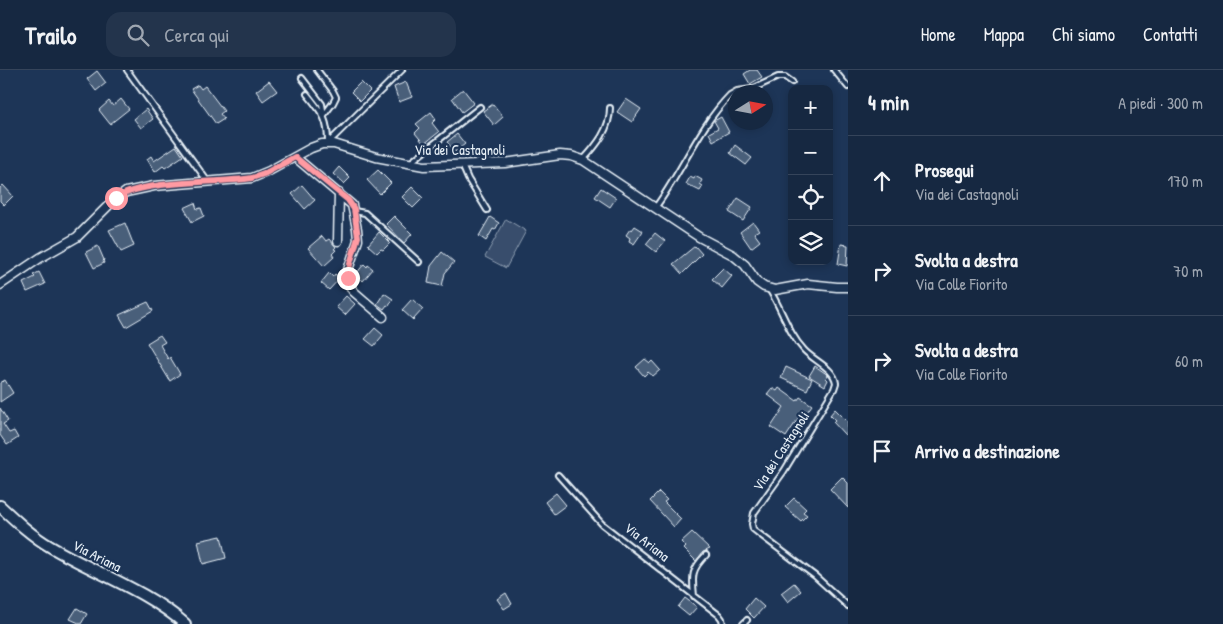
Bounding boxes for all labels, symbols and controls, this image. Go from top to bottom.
search box [106,12,456,57]
text: Trailo [25,19,76,51]
icon: search [124,21,152,49]
text: Cerca qui [164,22,229,48]
text: Home [921,22,956,47]
text: Mappa [984,22,1024,47]
text: Chi siamo [1052,22,1115,47]
text: Contatti [1143,22,1198,47]
north arrow [728,85,773,130]
map controls [788,85,833,265]
button: + [788,85,833,130]
text: 4 min [868,88,909,117]
text: A piedi · 300 m [1118,92,1203,114]
button: − [788,130,833,175]
street label: Via dei Castagnoli [414,140,506,160]
text: Prosegui [915,157,974,183]
icon: ahead [868,167,896,195]
text: 170 m [1168,170,1203,192]
button: locate [788,175,833,220]
text: Via dei Castagnoli [915,183,1019,205]
route start [105,187,128,210]
button: layers [788,220,833,265]
text: Svolta a destra [915,247,1018,273]
icon: right [868,257,896,285]
text: 70 m [1173,260,1203,282]
route end [337,267,360,290]
text: Via Colle Fiorito [915,273,1007,295]
text: Svolta a destra [915,337,1018,363]
icon: right [868,347,896,375]
text: 60 m [1175,350,1203,372]
text: Via Colle Fiorito [915,363,1007,385]
street label: Via dei Castagnoli [748,407,814,495]
icon: arrive [868,437,896,465]
text: Arrivo a destinazione [915,438,1060,464]
street label: Via Ariana [621,518,674,566]
street label: Via Ariana [70,535,125,576]

